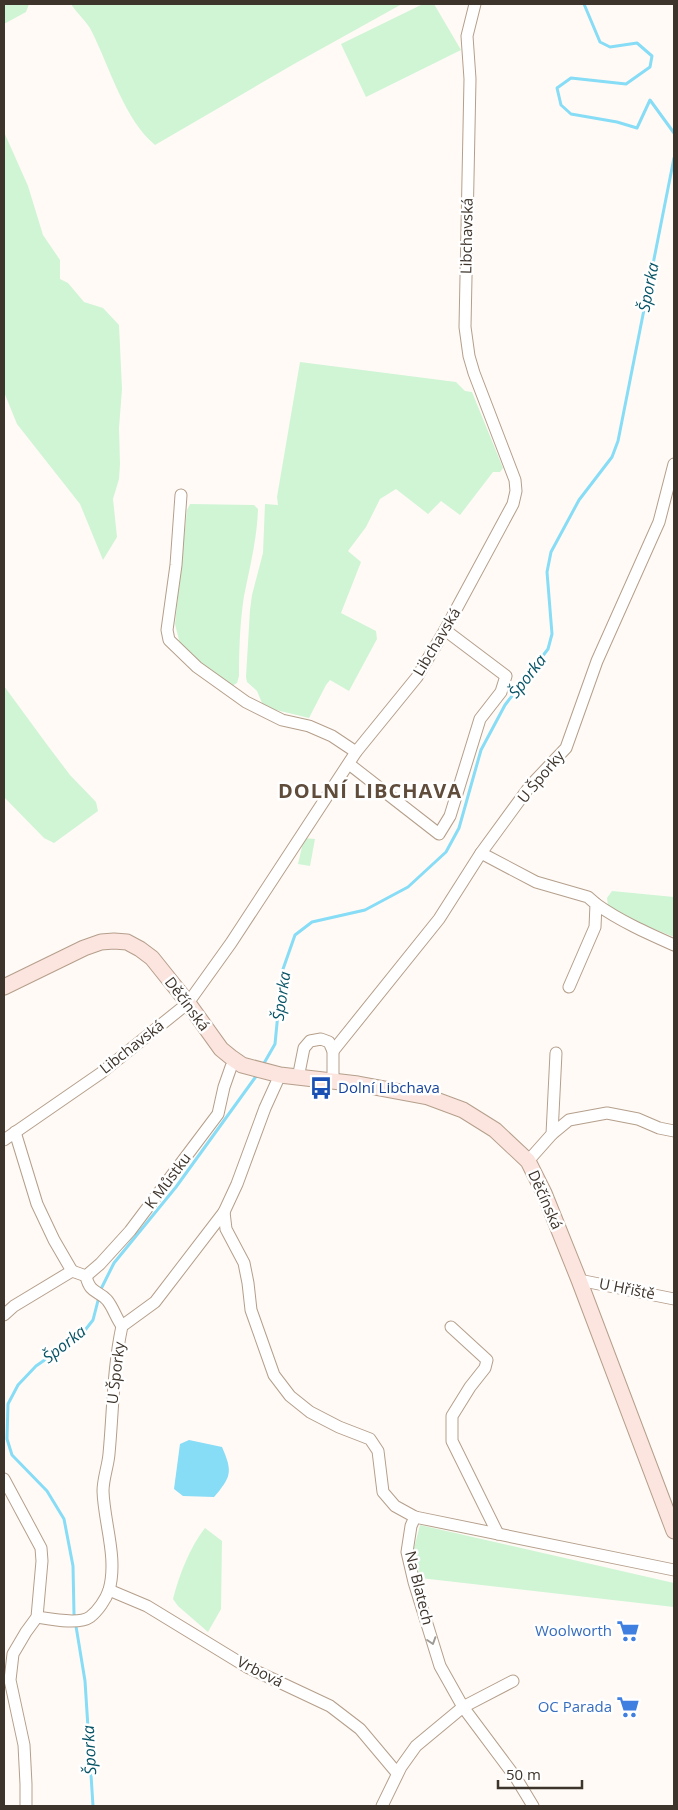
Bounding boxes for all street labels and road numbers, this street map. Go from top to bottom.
street label: Libchavská [455,198,477,274]
street label: Libchavská [408,604,464,679]
street label: U Šporky [512,746,568,807]
street label: Děčínská [161,972,215,1035]
street label: Libchavská [95,1015,168,1078]
street label: K Můstku [140,1148,195,1213]
street label: Děčínská [524,1167,568,1232]
street label: U Hřiště [597,1273,657,1303]
street label: U Šporky [101,1340,129,1405]
street label: Na Blatech [401,1549,439,1627]
street label: Vrbová [234,1651,287,1691]

